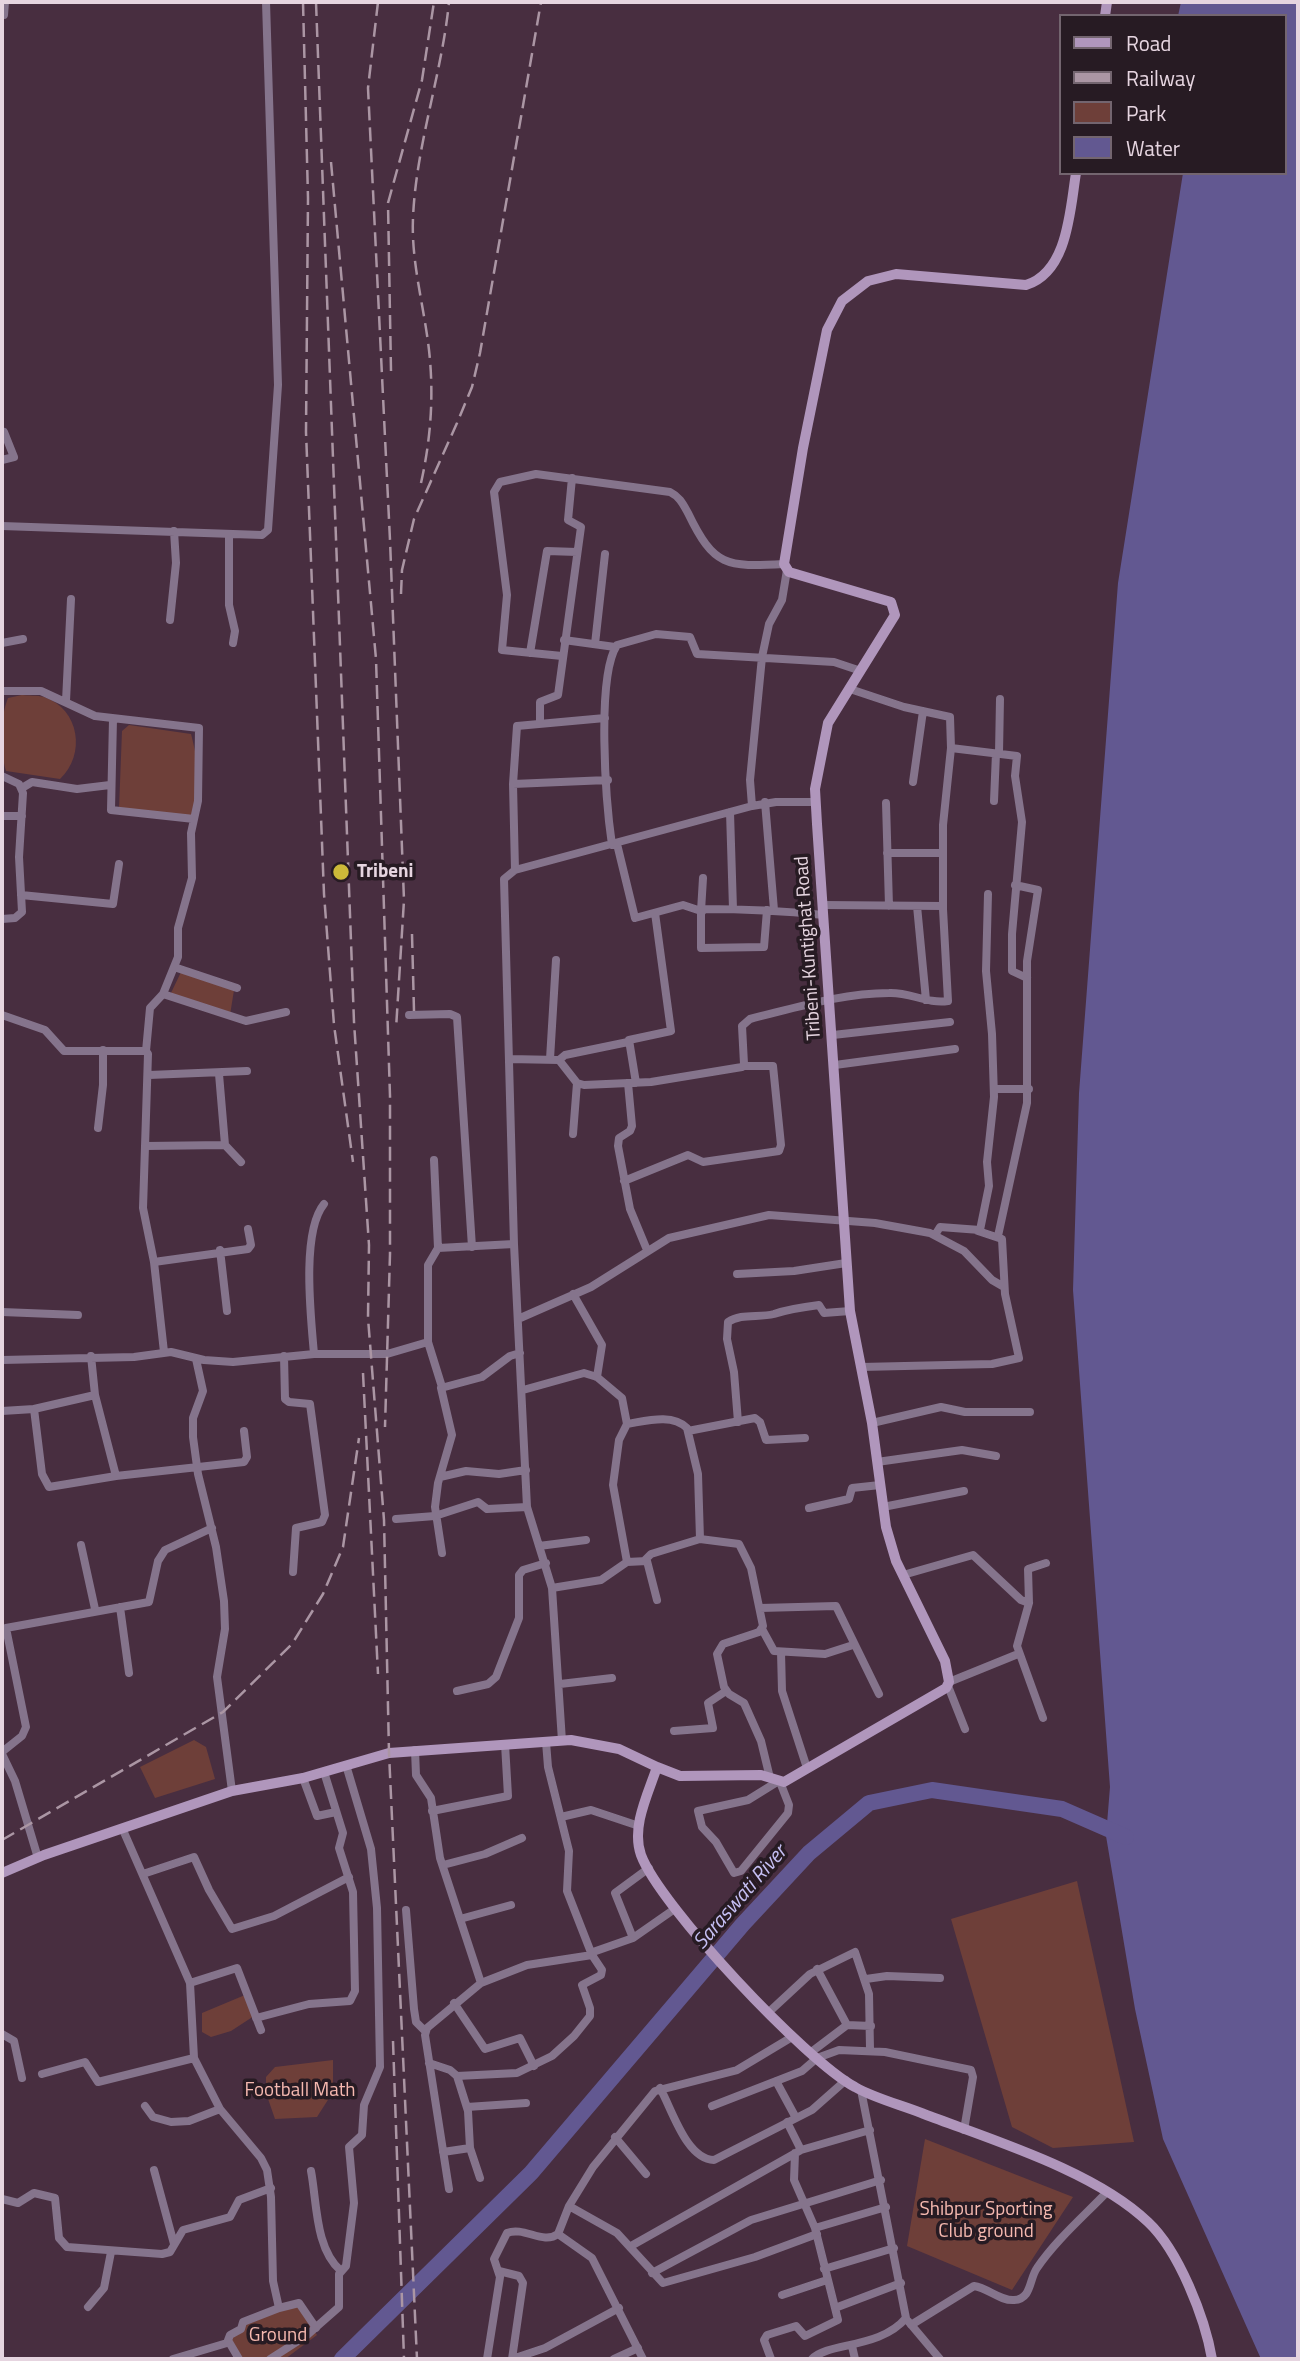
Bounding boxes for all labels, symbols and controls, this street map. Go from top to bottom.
legend [1058,14,1286,175]
text: Road [1126,27,1171,59]
text: Railway [1126,62,1195,94]
text: Park [1126,97,1166,129]
text: Water [1126,132,1180,164]
street label: Tribeni-Kuntighat Road [791,855,827,1041]
place label: Tribeni [357,861,413,883]
marker: Tribeni [331,862,351,882]
water label: Saraswati River [689,1841,793,1955]
park label: Football Math [244,2080,356,2102]
park label: Shibpur Sporting Club ground [919,2199,1053,2243]
park label: Ground [249,2325,307,2347]

